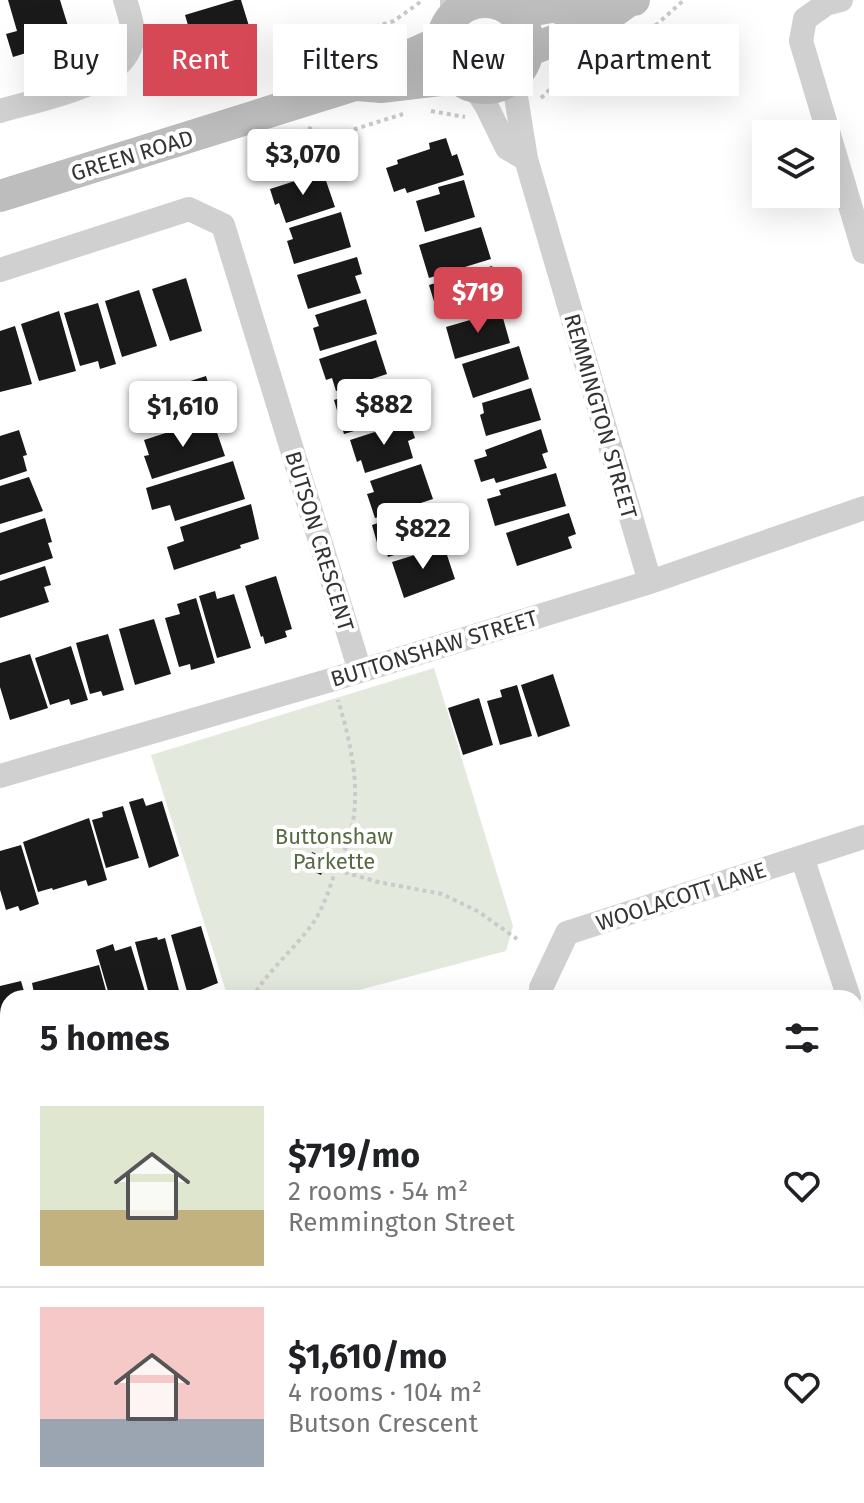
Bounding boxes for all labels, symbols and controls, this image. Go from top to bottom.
chip: Buy [24,24,127,96]
chip: Rent [143,24,257,96]
chip: Filters [273,24,407,96]
chip: New [423,24,533,96]
chip: Apartment [549,24,739,96]
map controls [752,120,840,208]
button: layers [752,120,840,208]
street label: GREEN ROAD [68,124,197,187]
pin: $3,070 [238,129,368,197]
text: $3,070 [265,139,341,170]
pin: $719 [431,267,525,335]
text: $719 [452,277,504,308]
street label: REMMINGTON STREET [558,310,643,522]
pin: $882 [337,379,431,447]
pin: $1,610 [118,381,248,449]
text: $882 [355,389,413,420]
text: $1,610 [147,391,219,422]
street label: BUTSON CRESCENT [279,448,360,635]
pin: $822 [376,503,470,571]
text: $822 [395,513,451,544]
street label: BUTTONSHAW STREET [327,604,541,693]
park label: Buttonshaw Parkette [275,823,393,875]
street label: WOOLACOTT LANE [593,856,770,937]
icon: filters [780,1016,824,1060]
text: 5 homes [40,1018,170,1059]
text: $719/mo [288,1135,420,1176]
icon: home [104,1138,200,1234]
icon: heart [780,1164,824,1208]
text: 2 rooms · 54 m² [288,1176,468,1207]
text: Remmington Street [288,1207,515,1238]
text: $1,610/mo [288,1336,447,1377]
icon: home [104,1339,200,1435]
icon: heart [780,1365,824,1409]
text: 4 rooms · 104 m² [288,1377,482,1408]
text: Butson Crescent [288,1408,478,1439]

